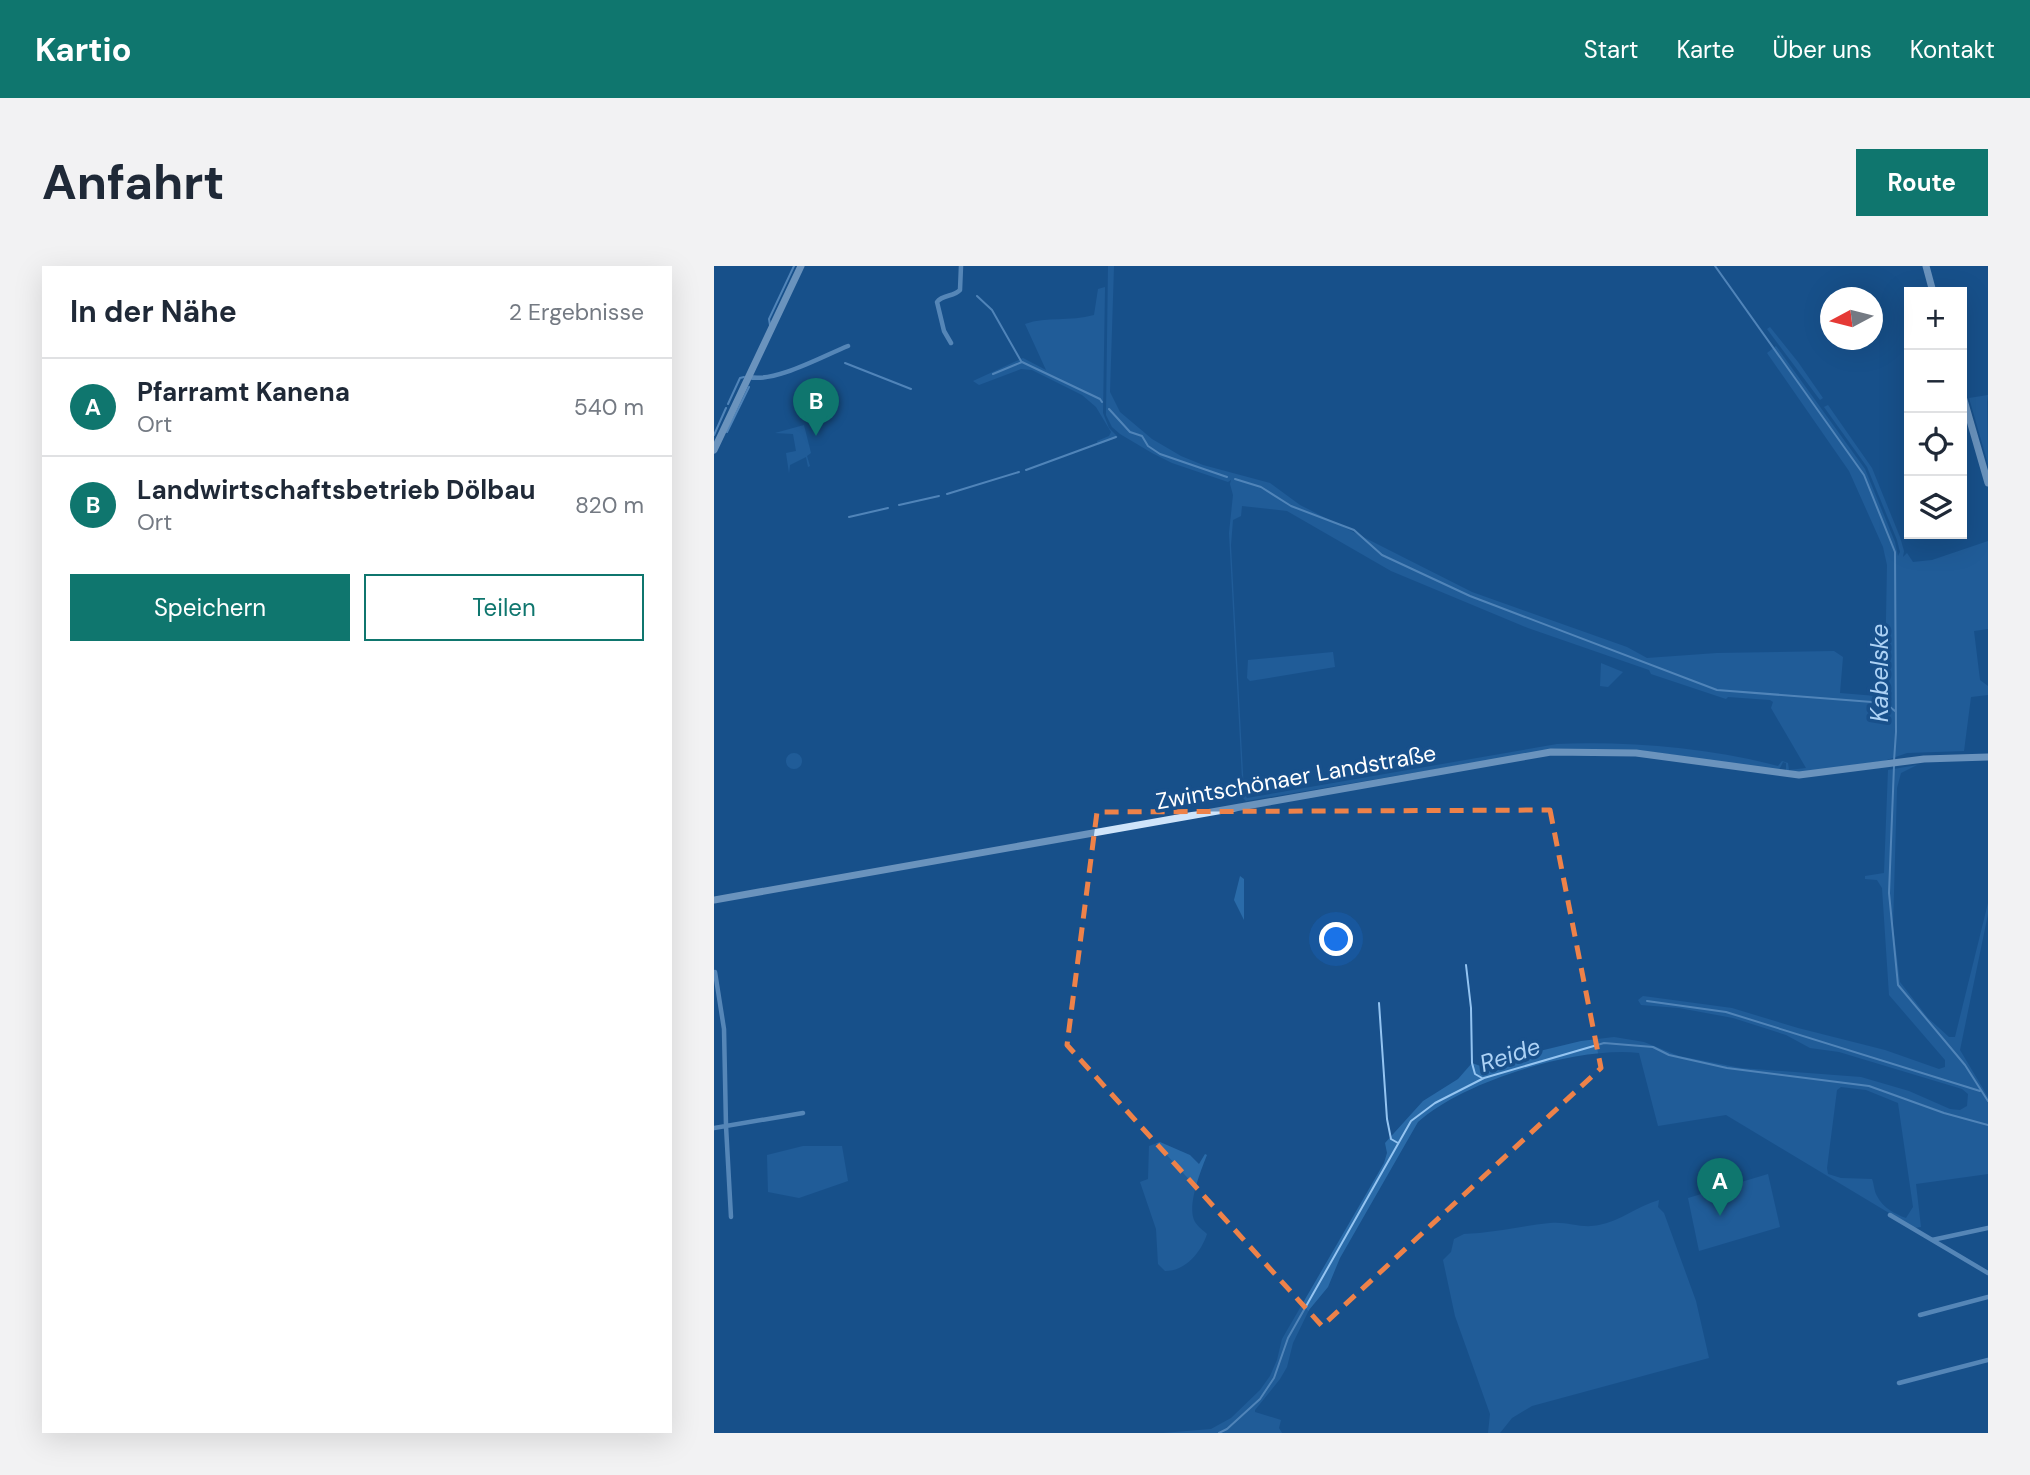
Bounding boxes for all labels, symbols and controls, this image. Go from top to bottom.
text: Kartio [35,28,132,71]
text: Start [1584,34,1638,65]
text: Karte [1676,34,1735,65]
text: Über uns [1773,34,1872,65]
text: Kontakt [1910,34,1995,65]
button: Route [1856,149,1988,216]
text: Anfahrt [42,150,224,214]
north arrow [1820,287,1883,350]
map controls [1904,287,1967,539]
button: + [1904,287,1967,350]
text: In der Nähe [70,292,237,331]
text: 2 Ergebnisse [509,297,644,327]
button: − [1904,350,1967,413]
text: Pfarramt Kanena [137,375,350,409]
pin: B [793,378,839,436]
text: A [85,392,101,422]
text: 540 m [574,392,644,422]
text: Ort [137,409,172,439]
button: locate [1904,413,1967,476]
text: Landwirtschaftsbetrieb Dölbau [137,473,536,507]
button: layers [1904,476,1967,539]
text: B [86,490,100,520]
text: 820 m [575,490,644,520]
text: Ort [137,507,172,537]
button: Speichern [70,574,350,641]
button: Teilen [364,574,644,641]
water label: Kabelske [1864,624,1895,722]
street label: Zwintschönaer Landstraße [1154,738,1438,816]
your location [1319,922,1353,956]
water label: Reide [1476,1030,1544,1079]
pin: A [1697,1158,1743,1216]

